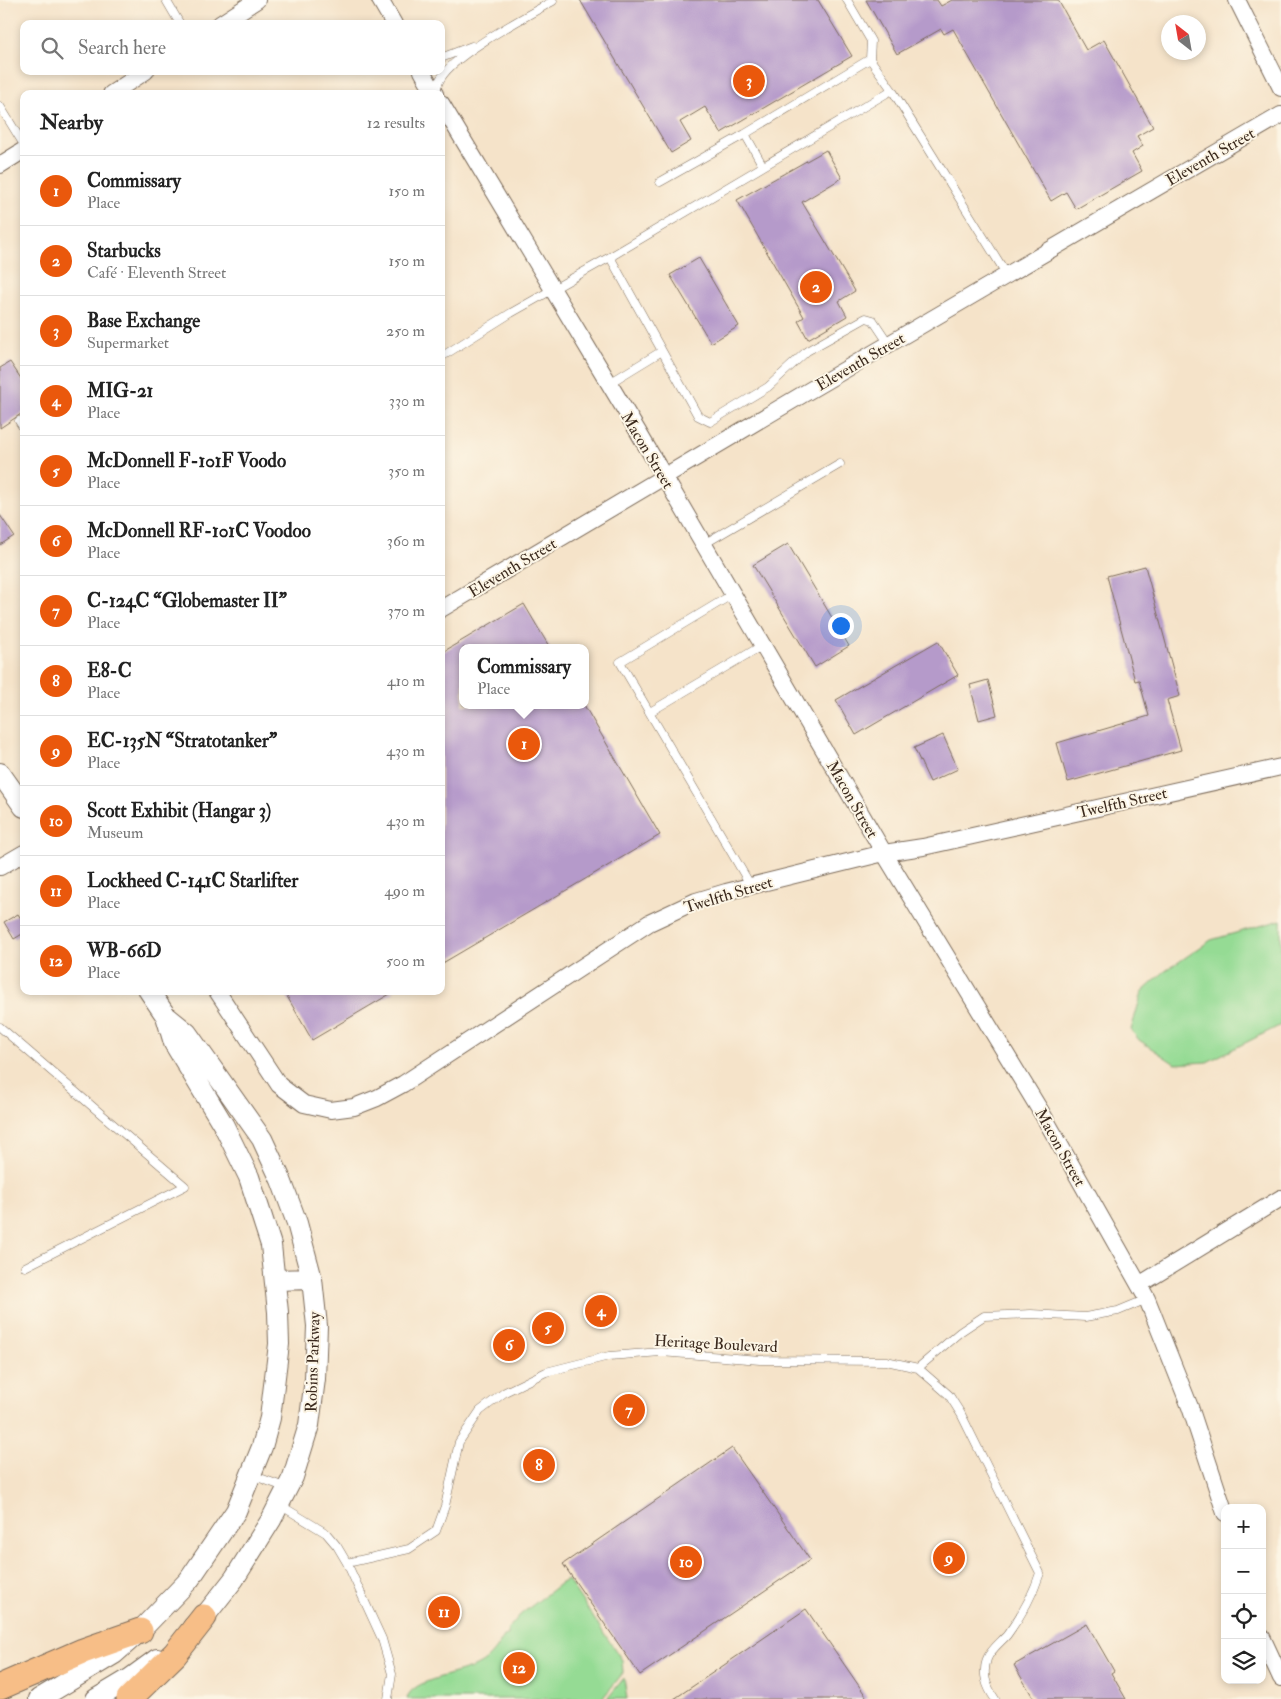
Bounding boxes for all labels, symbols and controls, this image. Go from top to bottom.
north arrow [1161,15,1206,60]
search box [20,20,445,75]
icon: search [38,34,66,62]
text: Search here [78,36,166,60]
pin: 3 [733,62,765,100]
text: Nearby [40,109,103,136]
text: 12 results [367,113,425,133]
street label: Eleventh Street [1162,123,1259,190]
text: Commissary [87,169,181,193]
text: 1 [53,181,59,201]
text: 150 m [388,181,425,201]
text: Place [87,193,120,213]
text: Starbucks [87,239,161,263]
text: 2 [52,251,60,271]
text: 150 m [388,251,425,271]
text: Café · Eleventh Street [87,263,226,283]
pin: 2 [800,268,832,306]
text: Base Exchange [87,309,200,333]
text: 3 [53,321,59,341]
text: 250 m [386,321,425,341]
street label: Eleventh Street [812,328,909,395]
text: Supermarket [87,333,169,353]
text: MIG-21 [87,379,153,403]
text: 4 [52,391,60,411]
text: 330 m [389,391,425,411]
text: Place [87,403,120,423]
street label: Macon Street [616,408,678,493]
text: McDonnell F-101F Voodo [87,449,286,473]
text: 5 [52,461,60,481]
text: 350 m [388,461,425,481]
text: Place [87,473,120,493]
text: McDonnell RF-101C Voodoo [87,519,311,543]
text: 6 [52,531,60,551]
text: 360 m [387,531,425,551]
street label: Eleventh Street [465,534,560,602]
text: Place [87,543,120,563]
text: C-124C “Globemaster II” [87,589,287,613]
text: 7 [52,601,60,621]
text: 370 m [388,601,425,621]
text: Place [87,613,120,633]
your location [828,613,854,639]
popup [459,644,589,709]
text: Commissary [477,655,571,679]
text: E8-C [87,659,132,683]
text: 8 [52,671,60,691]
text: 410 m [387,671,425,691]
text: Place [477,679,510,699]
text: Place [87,683,120,703]
pin: 1 [508,725,540,763]
text: EC-135N “Stratotanker” [87,729,277,753]
text: 9 [52,741,60,761]
text: 430 m [386,741,425,761]
text: Place [87,753,120,773]
street label: Macon Street [822,757,882,842]
street label: Twelfth Street [1075,783,1169,823]
text: Scott Exhibit (Hangar 3) [87,799,271,823]
text: 10 [49,811,63,831]
text: 430 m [386,811,425,831]
text: Museum [87,823,143,843]
text: Lockheed C-141C Starlifter [87,869,298,893]
street label: Twelfth Street [682,872,775,918]
text: 11 [50,881,62,901]
text: 490 m [384,881,425,901]
text: Place [87,893,120,913]
text: WB-66D [87,939,161,963]
text: 12 [49,951,63,971]
text: 500 m [386,951,425,971]
text: Place [87,963,120,983]
street label: Macon Street [1030,1105,1090,1190]
pin: 4 [585,1292,617,1330]
pin: 5 [532,1309,564,1347]
street label: Robins Parkway [301,1311,325,1413]
pin: 6 [493,1326,525,1364]
street label: Heritage Boulevard [654,1331,778,1357]
pin: 7 [613,1391,645,1429]
pin: 8 [523,1446,555,1484]
map controls [1221,1504,1266,1684]
button: + [1221,1504,1266,1549]
pin: 9 [933,1539,965,1577]
pin: 10 [670,1543,702,1581]
button: − [1221,1549,1266,1594]
pin: 11 [428,1593,460,1631]
button: locate [1221,1594,1266,1639]
button: layers [1221,1639,1266,1684]
pin: 12 [503,1649,535,1687]

